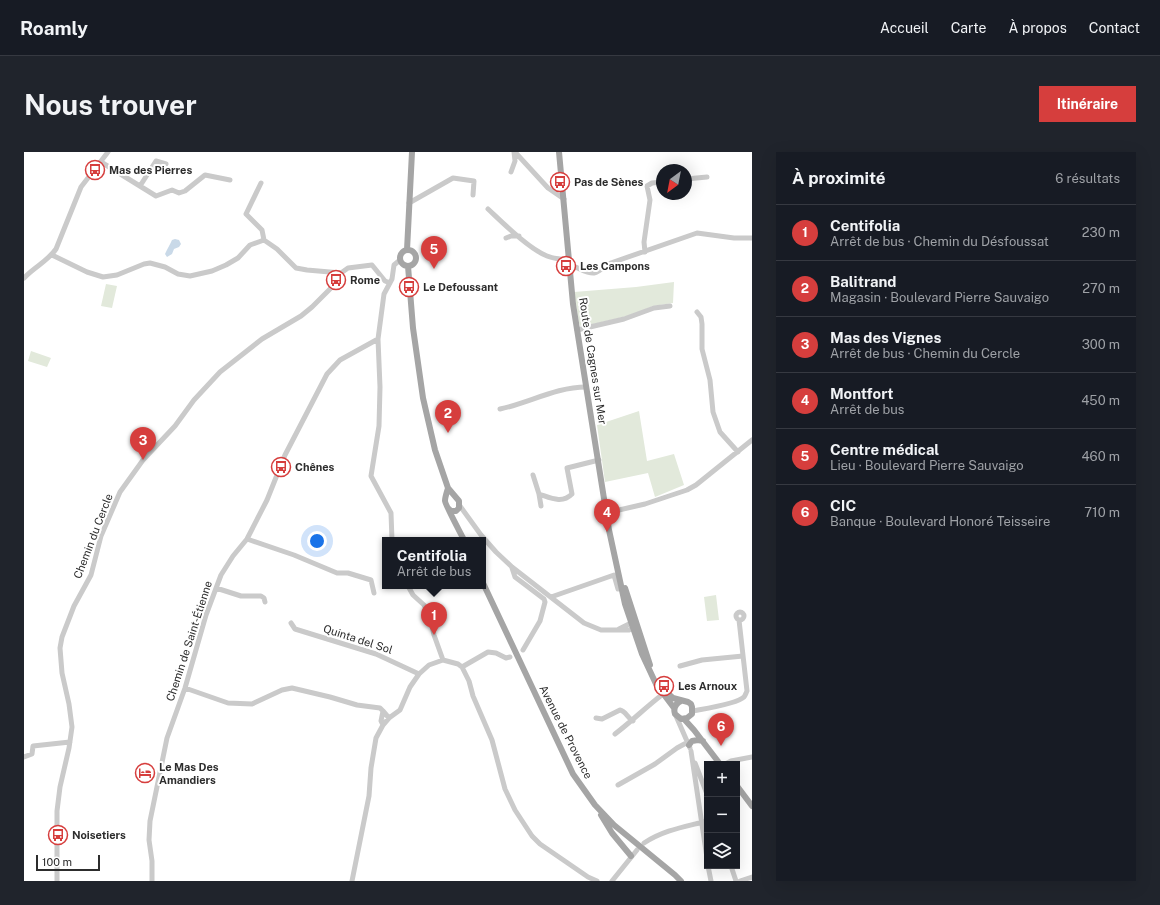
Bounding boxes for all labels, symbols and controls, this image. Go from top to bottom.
text: Roamly [20,17,88,39]
text: Accueil [880,20,929,36]
text: Carte [951,20,987,36]
text: À propos [1009,20,1067,36]
text: Contact [1089,20,1140,36]
button: Itinéraire [1039,86,1136,122]
text: Nous trouver [24,88,197,121]
bus stop icon: Mas des Pierres [84,159,106,181]
place label: Mas des Pierres [109,164,192,176]
north arrow [656,164,692,200]
text: À proximité [792,168,886,188]
bus stop icon: Pas de Sènes [549,171,571,193]
text: 6 résultats [1055,171,1120,186]
place label: Pas de Sènes [574,176,644,188]
text: Centifolia [830,217,900,234]
text: 1 [802,225,808,240]
text: 230 m [1082,225,1120,240]
text: Arrêt de bus · Chemin du Désfoussat [830,234,1049,249]
pin: 5 [421,236,447,269]
bus stop icon: Les Campons [555,255,577,277]
place label: Les Campons [580,260,650,272]
bus stop icon: Rome [325,269,347,291]
text: Balitrand [830,273,896,290]
place label: Rome [350,274,380,286]
bus stop icon: Le Defoussant [398,276,420,298]
place label: Le Defoussant [423,281,498,293]
text: 2 [801,281,809,296]
text: 270 m [1082,281,1120,296]
text: Magasin · Boulevard Pierre Sauvaigo [830,290,1049,305]
street label: Route de Cagnes sur Mer [577,297,609,425]
text: Mas des Vignes [830,329,941,346]
text: 3 [801,337,809,352]
text: 300 m [1082,337,1120,352]
text: Arrêt de bus · Chemin du Cercle [830,346,1020,361]
text: Montfort [830,385,894,402]
text: 4 [801,393,809,408]
text: 450 m [1081,393,1120,408]
pin: 2 [435,400,461,433]
text: Arrêt de bus [830,402,904,417]
pin: 3 [130,427,156,460]
text: Centre médical [830,441,939,458]
text: 5 [801,449,809,464]
text: 460 m [1081,449,1120,464]
bus stop icon: Chênes [270,456,292,478]
text: Lieu · Boulevard Pierre Sauvaigo [830,458,1024,473]
place label: Chênes [295,461,335,473]
street label: Chemin du Cercle [71,492,115,580]
text: CIC [830,497,856,514]
pin: 4 [594,499,620,532]
text: 6 [801,505,809,520]
text: 710 m [1084,505,1120,520]
text: Banque · Boulevard Honoré Teisseire [830,514,1050,529]
your location [307,531,327,551]
popup [382,537,486,589]
text: Centifolia [397,547,467,564]
text: Arrêt de bus [397,564,471,579]
street label: Chemin de Saint-Étienne [163,579,214,703]
pin: 1 [421,602,447,635]
street label: Quinta del Sol [322,622,394,656]
bus stop icon: Les Arnoux [653,675,675,697]
place label: Les Arnoux [678,680,738,692]
street label: Avenue de Provence [537,683,595,781]
pin: 6 [708,713,734,746]
place label: Le Mas Des Amandiers [159,761,219,786]
map controls [704,761,740,869]
button: + [704,761,740,797]
hotel icon: Le Mas Des Amandiers [134,762,156,784]
button: − [704,797,740,833]
bus stop icon: Noisetiers [47,824,69,846]
place label: Noisetiers [72,829,126,841]
button: layers [704,833,740,869]
scale bar [36,853,100,872]
text: 100 m [42,856,72,868]

